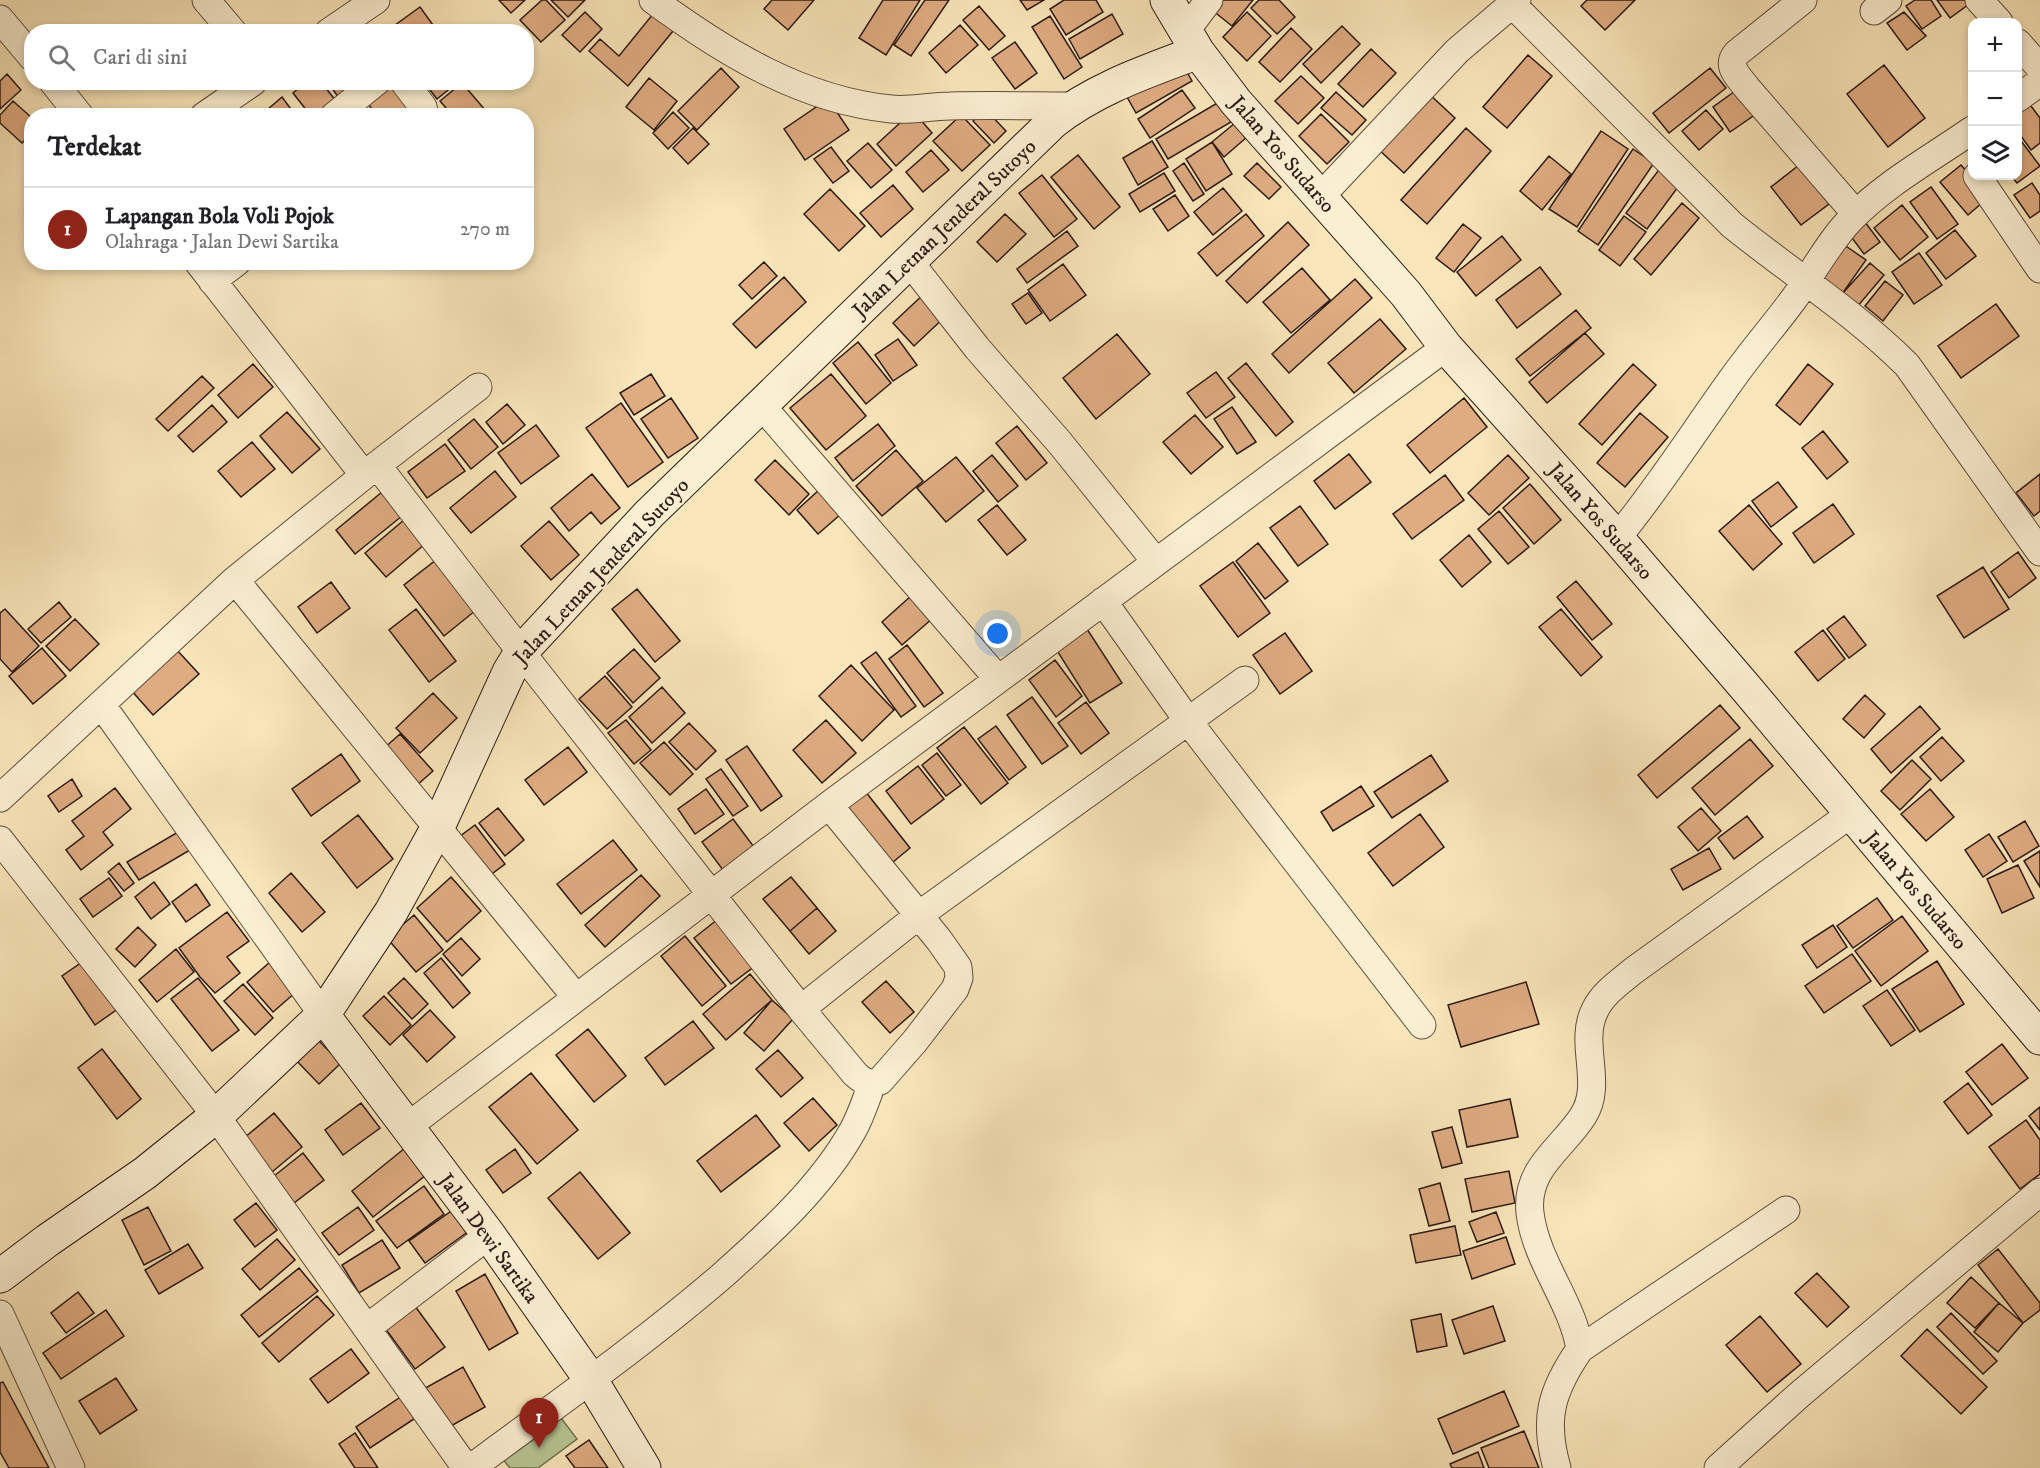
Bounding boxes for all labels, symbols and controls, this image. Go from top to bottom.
map controls [1968,18,2022,180]
button: + [1968,18,2022,72]
search box [24,24,534,90]
icon: search [45,41,78,74]
text: Cari di sini [93,44,187,71]
button: − [1968,72,2022,126]
street label: Jalan Yos Sudarso [1223,89,1340,219]
button: layers [1968,126,2022,180]
text: Terdekat [48,131,141,164]
street label: Jalan Letnan Jenderal Sutoyo [846,134,1042,325]
text: Lapangan Bola Voli Pojok [105,203,334,230]
text: 1 [64,217,71,242]
text: 270 m [460,217,510,242]
text: Olahraga · Jalan Dewi Sartika [105,230,339,255]
street label: Jalan Yos Sudarso [1541,456,1658,586]
street label: Jalan Letnan Jenderal Sutoyo [507,473,695,672]
your location [983,619,1012,648]
street label: Jalan Yos Sudarso [1857,825,1972,955]
street label: Jalan Dewi Sartika [431,1167,544,1309]
pin: 1 [520,1398,558,1448]

